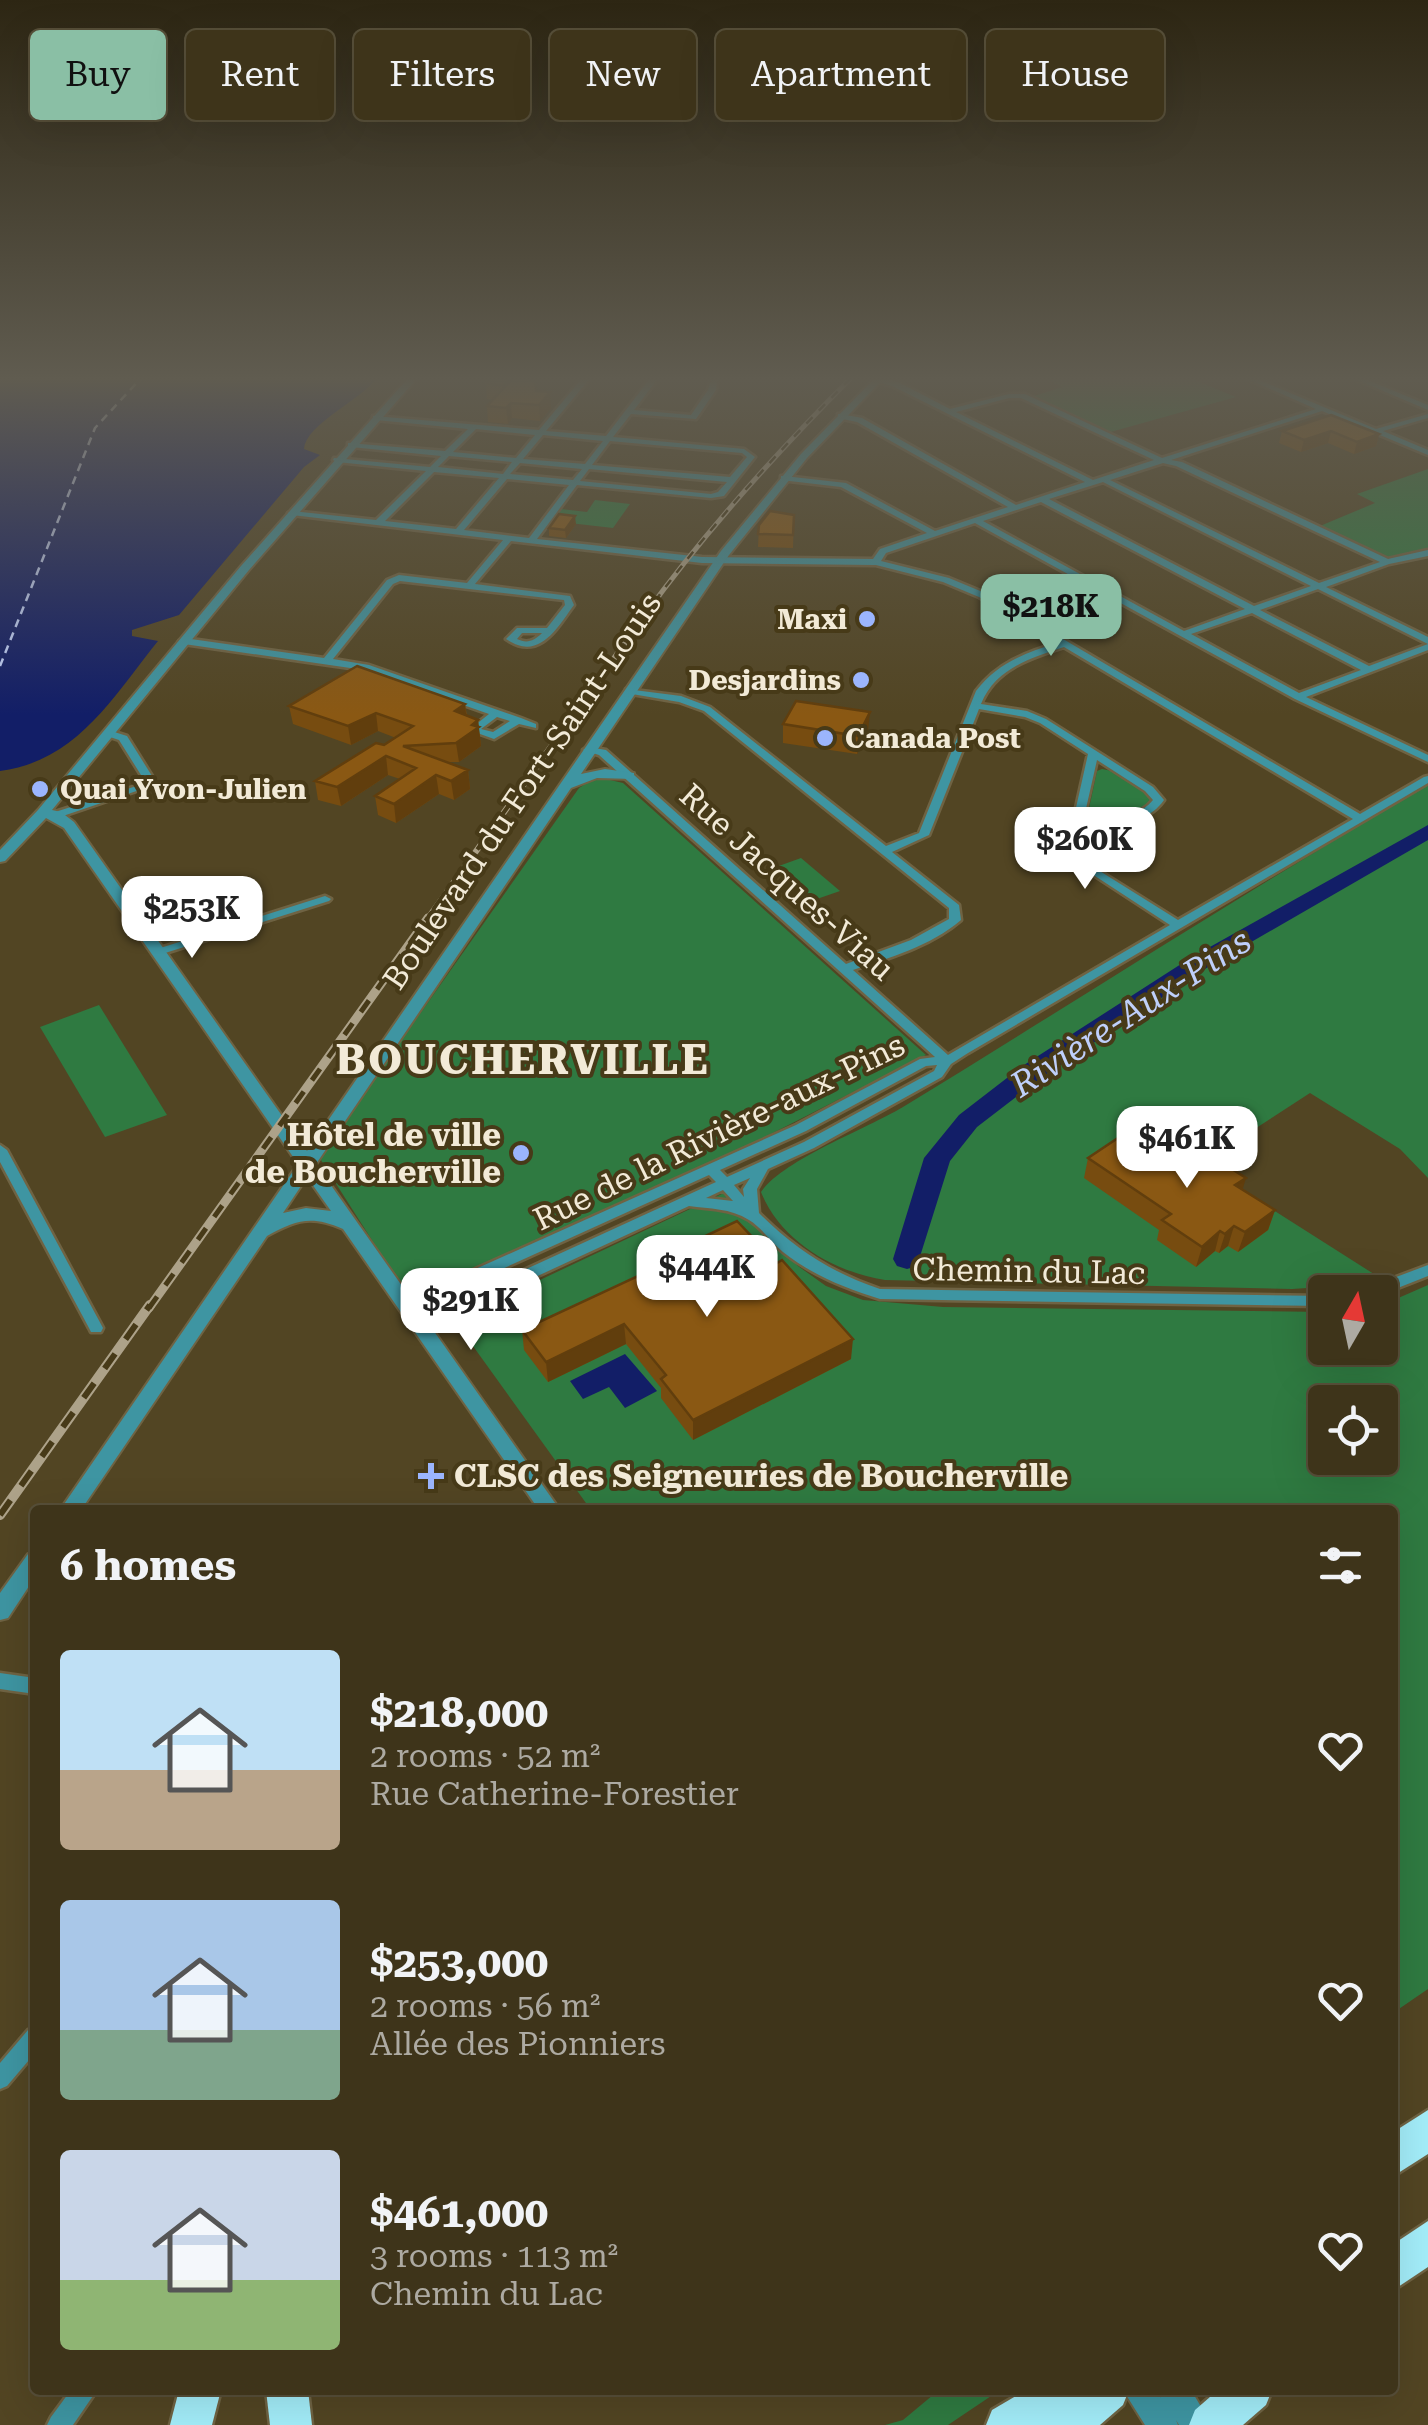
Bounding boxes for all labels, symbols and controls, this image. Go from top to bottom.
chip: Buy [30,30,166,120]
chip: Rent [186,30,334,120]
chip: Filters [354,30,530,120]
chip: New [550,30,696,120]
chip: Apartment [716,30,966,120]
chip: House [986,30,1164,120]
pin: $218K [981,574,1121,659]
street label: Boulevard du Fort-Saint-Louis [375,585,669,997]
text: $218K [1003,587,1099,625]
place label: Maxi [777,603,847,636]
marker: Maxi [856,608,878,630]
place label: Desjardins [689,664,841,697]
marker: Desjardins [850,669,872,691]
place label: Canada Post [845,722,1021,755]
marker: Canada Post [814,727,836,749]
place label: Quai Yvon-Julien [60,773,307,806]
street label: Rue Jacques-Viau [672,776,902,988]
marker: Quai Yvon-Julien [29,778,51,800]
pin: $260K [1015,807,1155,892]
text: $260K [1037,820,1133,858]
pin: $253K [122,876,262,961]
text: $253K [144,889,240,927]
water label: Rivière-Aux-Pins [1003,920,1259,1106]
street label: Rue de la Rivière-aux-Pins [527,1026,911,1238]
district label: BOUCHERVILLE [336,1035,710,1084]
pin: $461K [1117,1106,1257,1191]
place label: Hôtel de ville de Boucherville [245,1116,501,1191]
text: $461K [1139,1119,1235,1157]
marker: Hôtel de ville de Boucherville [510,1142,532,1164]
pin: $444K [637,1235,777,1320]
text: $444K [659,1248,755,1286]
street label: Chemin du Lac [912,1250,1146,1292]
pin: $291K [401,1268,541,1353]
north arrow [1308,1275,1398,1365]
map controls [1308,1275,1398,1475]
text: $291K [423,1281,519,1319]
button: locate [1308,1385,1398,1475]
place label: CLSC des Seigneuries de Boucherville [454,1457,1068,1495]
marker: CLSC des Seigneuries de Boucherville [418,1463,444,1489]
icon: filters [1313,1538,1368,1593]
text: 6 homes [60,1541,236,1590]
text: $218,000 [370,1688,548,1737]
icon: home [140,1690,260,1810]
icon: heart [1313,1723,1368,1778]
text: 2 rooms · 52 m² [370,1737,600,1775]
text: Rue Catherine-Forestier [370,1775,739,1813]
text: $253,000 [370,1938,548,1987]
icon: home [140,1940,260,2060]
icon: heart [1313,1973,1368,2028]
text: 2 rooms · 56 m² [370,1987,600,2025]
text: Allée des Pionniers [370,2025,665,2063]
text: $461,000 [370,2188,548,2237]
icon: home [140,2190,260,2310]
icon: heart [1313,2223,1368,2278]
text: 3 rooms · 113 m² [370,2237,618,2275]
text: Chemin du Lac [370,2275,603,2313]

